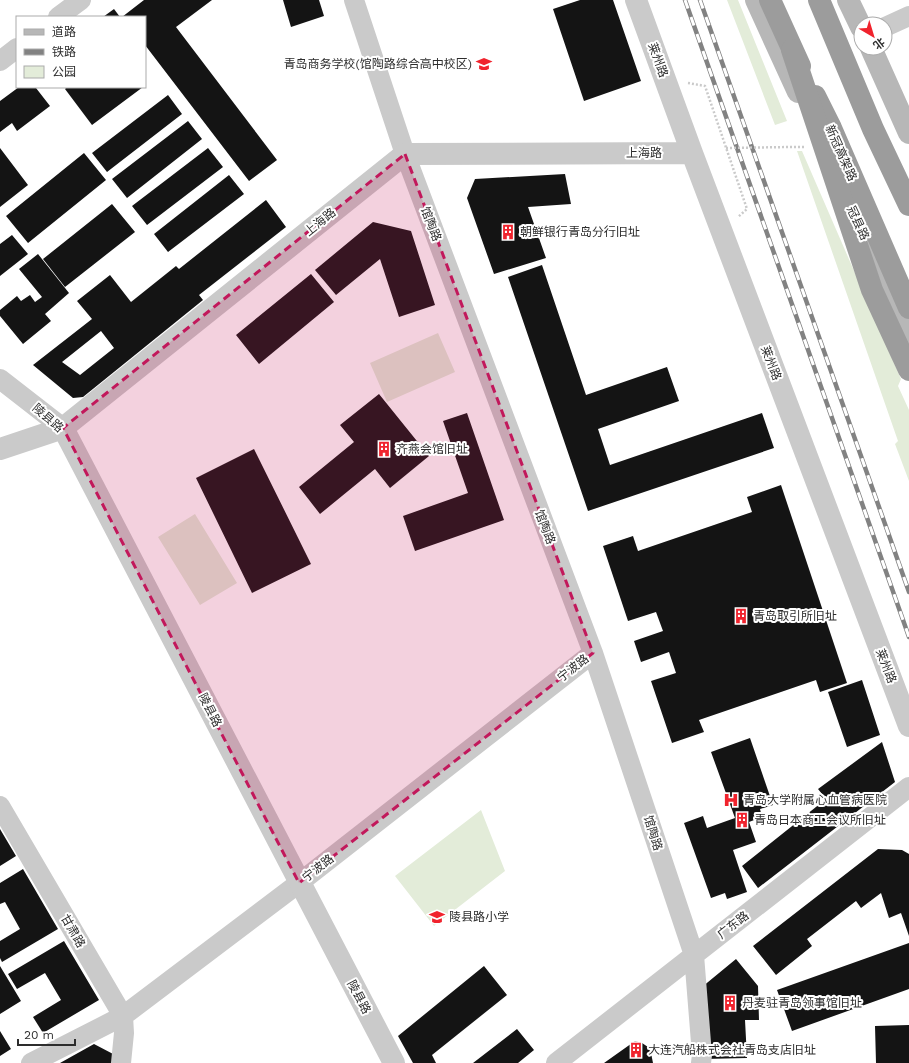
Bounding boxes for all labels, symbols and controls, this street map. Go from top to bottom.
legend [16,16,146,88]
north arrow [853,16,893,56]
text: 道路 [52,25,76,39]
text: 北 [871,35,887,52]
street label: 莱州路 [645,41,671,79]
text: 铁路 [52,45,76,59]
school or university icon: 青岛商务学校(馆陶路综合高中校区) [475,55,493,73]
place label: 青岛商务学校(馆陶路综合高中校区) [284,57,472,71]
text: 公园 [52,65,76,79]
street label: 新冠高架路 [822,123,860,183]
street label: 上海路 [626,146,662,160]
street label: 冠县路 [844,204,872,242]
street label: 上海路 [302,205,338,239]
street label: 馆陶路 [418,205,444,243]
building icon: 朝鲜银行青岛分行旧址 [499,223,517,241]
place label: 朝鲜银行青岛分行旧址 [520,225,640,239]
street label: 莱州路 [758,344,784,382]
street label: 陵县路 [30,401,66,435]
building icon: 齐燕会馆旧址 [375,440,393,458]
place label: 齐燕会馆旧址 [396,442,468,456]
street label: 馆陶路 [532,508,558,546]
building icon: 青岛取引所旧址 [732,607,750,625]
place label: 青岛取引所旧址 [753,609,837,623]
street label: 莱州路 [873,647,899,685]
street label: 宁波路 [555,651,591,685]
street label: 陵县路 [196,691,224,729]
hospital icon: 青岛大学附属心血管病医院 [722,791,740,809]
place label: 青岛大学附属心血管病医院 [743,793,887,807]
building icon: 青岛日本商工会议所旧址 [733,811,751,829]
place label: 青岛日本商工会议所旧址 [754,813,886,827]
street label: 馆陶路 [641,814,665,852]
street label: 宁波路 [300,851,336,885]
school or university icon: 陵县路小学 [428,908,446,926]
street label: 广东路 [715,908,751,942]
place label: 陵县路小学 [449,910,509,924]
street label: 甘肃路 [58,912,88,950]
street label: 陵县路 [344,978,374,1016]
building icon: 丹麦驻青岛领事馆旧址 [721,994,739,1012]
place label: 丹麦驻青岛领事馆旧址 [742,996,862,1010]
scale bar [18,1021,75,1047]
text: 20 m [24,1028,54,1042]
building icon: 大连汽船株式会社青岛支店旧址 [627,1041,645,1059]
place label: 大连汽船株式会社青岛支店旧址 [648,1043,816,1057]

